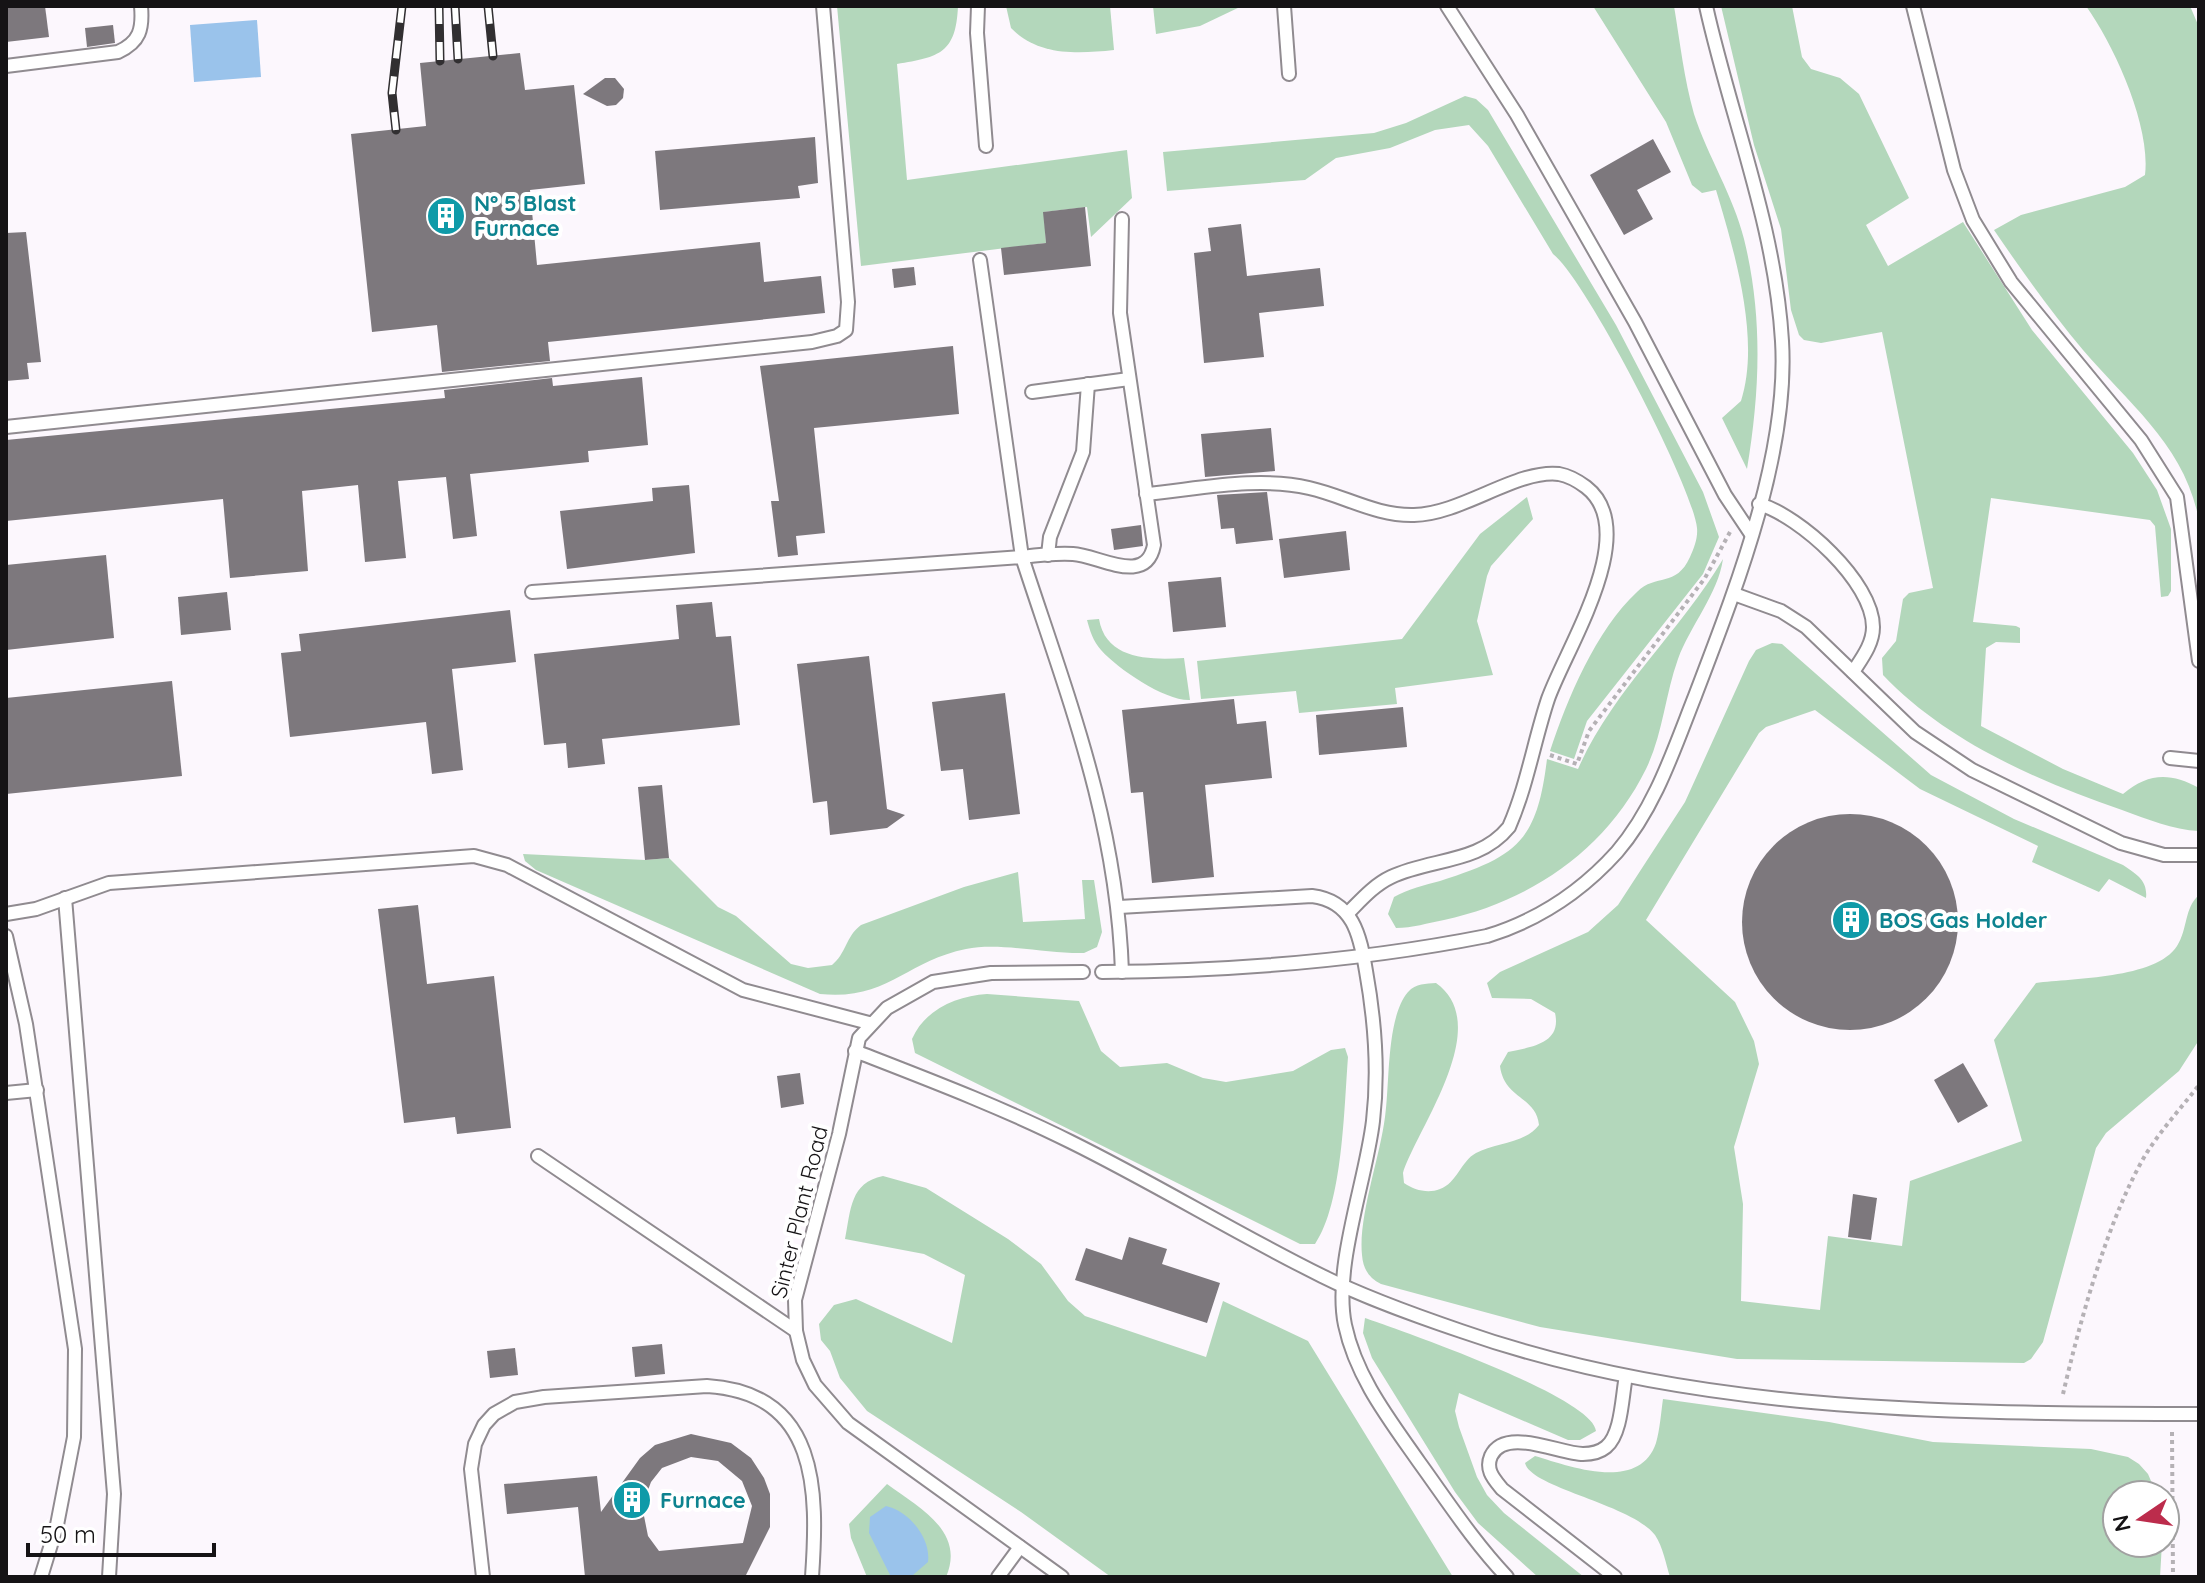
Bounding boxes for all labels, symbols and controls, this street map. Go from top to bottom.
place label: Nº 5 Blast Furnace [474,189,577,242]
building icon: Nº 5 Blast Furnace [425,195,467,237]
building icon: BOS Gas Holder [1830,899,1872,941]
place label: BOS Gas Holder [1879,906,2048,934]
street label: Sinter Plant Road [764,1123,834,1301]
building icon: Furnace [611,1479,653,1521]
north arrow [2101,1479,2181,1559]
place label: Furnace [660,1486,746,1514]
scale bar [28,1507,214,1557]
text: N [2106,1512,2137,1535]
text: 50 m [40,1519,96,1549]

